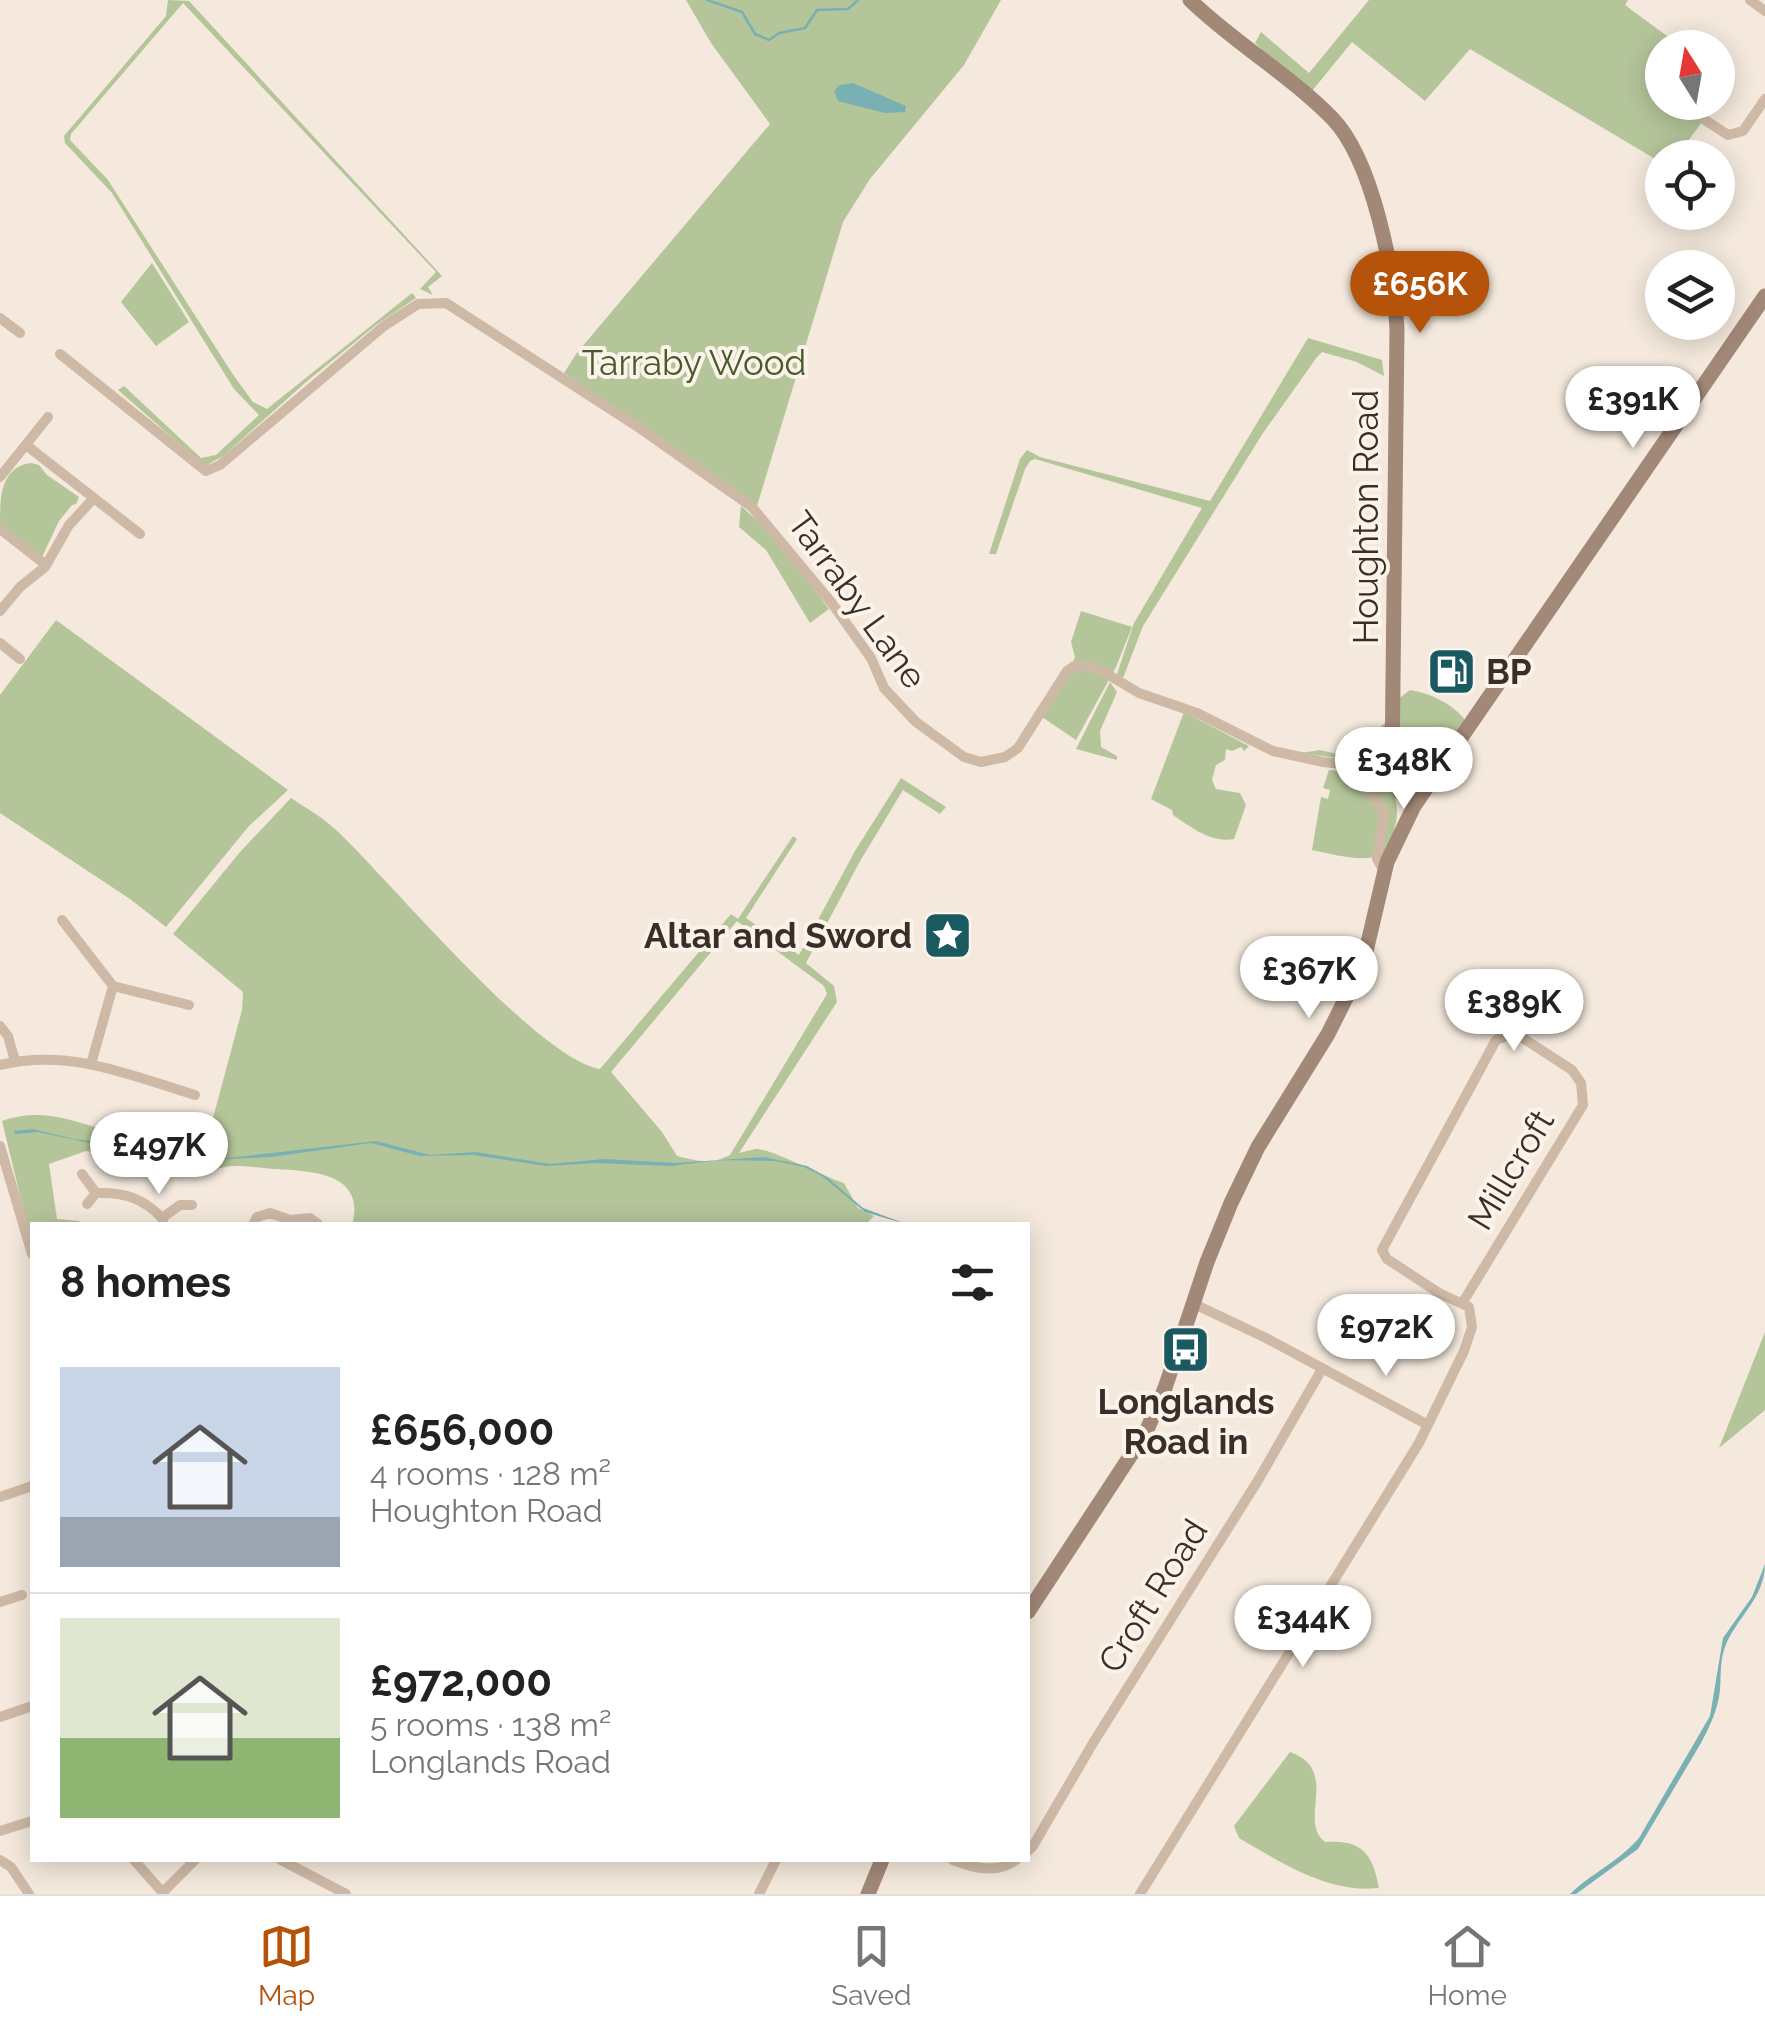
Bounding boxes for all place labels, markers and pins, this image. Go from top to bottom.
pin: £656K [1350,251,1490,336]
pin: £391K [1563,366,1703,451]
fuel station icon: BP [1425,646,1477,698]
place label: BP [1486,651,1532,692]
pin: £348K [1334,727,1474,812]
place icon: Altar and Sword [921,910,973,962]
place label: Altar and Sword [644,915,912,956]
pin: £367K [1239,936,1379,1021]
pin: £389K [1444,969,1584,1054]
pin: £497K [89,1112,229,1197]
pin: £972K [1316,1294,1456,1379]
bus stop icon: Longlands Road in [1160,1324,1212,1376]
place label: Longlands Road in [1097,1381,1275,1462]
pin: £344K [1233,1585,1373,1670]

